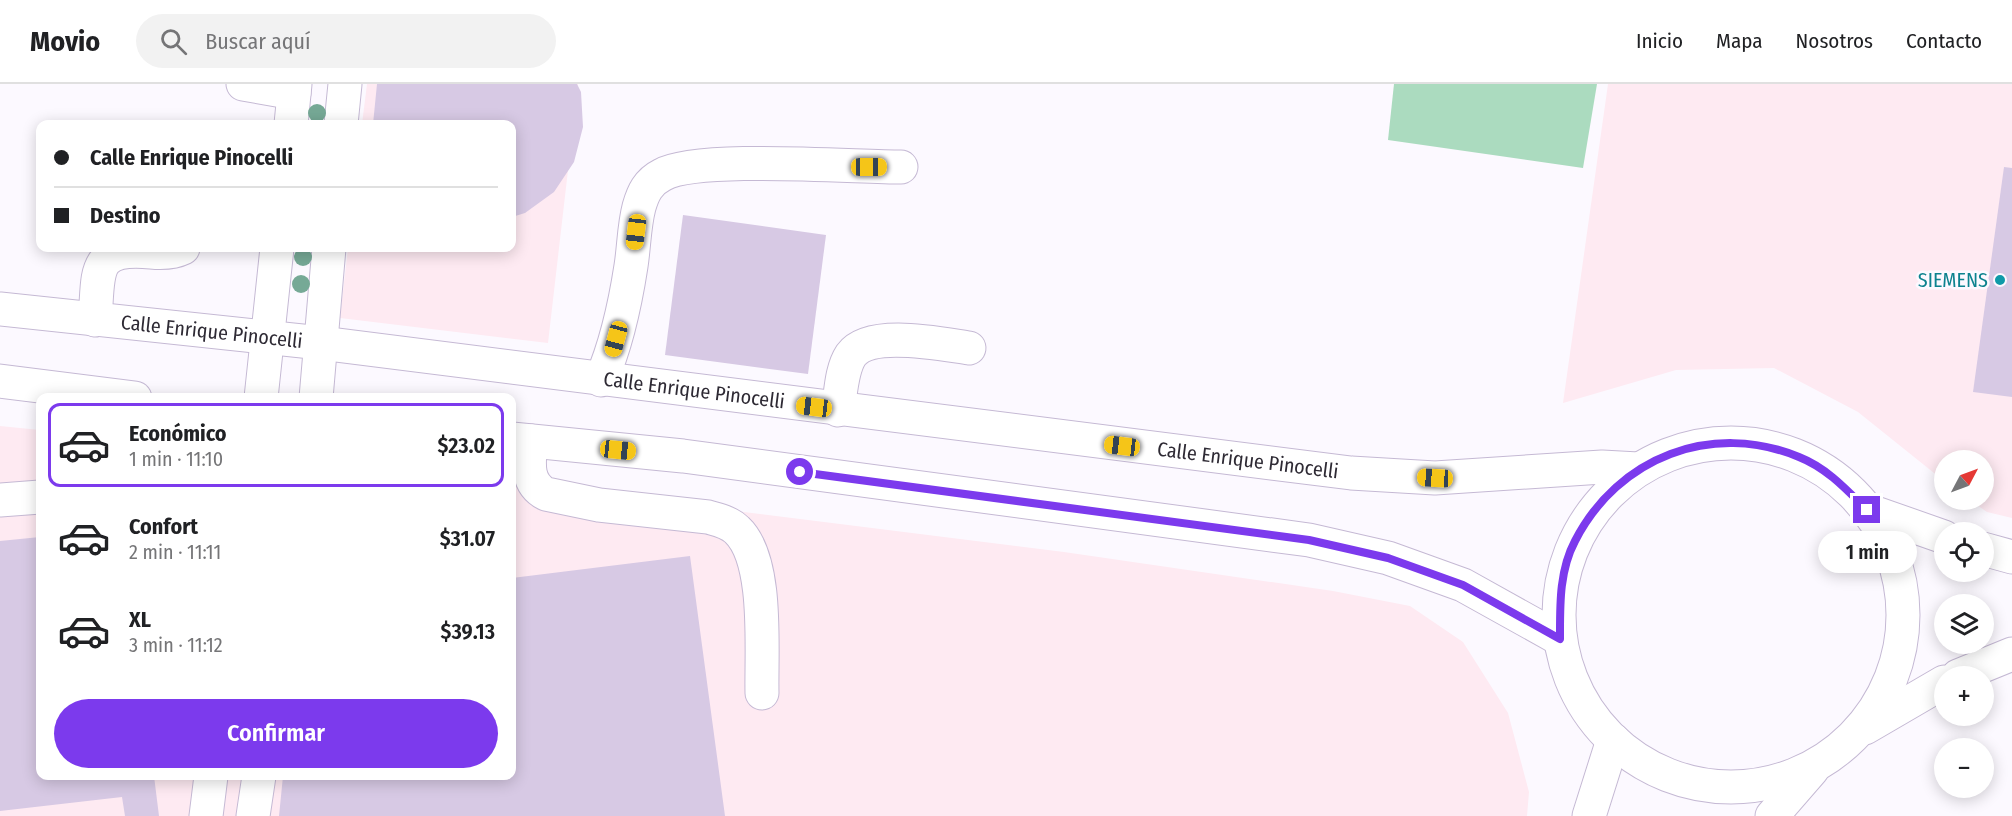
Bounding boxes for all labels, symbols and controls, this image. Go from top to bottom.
search box [136,14,556,68]
text: Movio [30,25,100,58]
icon: search [157,25,190,58]
text: Buscar aquí [205,28,311,55]
text: Inicio [1636,28,1683,54]
text: Mapa [1716,28,1763,54]
text: Nosotros [1796,28,1873,54]
text: Contacto [1906,28,1982,54]
text: Calle Enrique Pinocelli [90,144,293,171]
car [851,158,887,176]
text: Destino [90,202,161,229]
car [625,213,647,251]
place label: SIEMENS [1918,268,1988,292]
marker: SIEMENS [1993,273,2007,287]
street label: Calle Enrique Pinocelli [120,310,304,353]
car [603,319,629,359]
street label: Calle Enrique Pinocelli [602,367,786,413]
car [795,396,833,418]
icon: car [57,418,111,472]
text: Económico [129,420,227,447]
text: $23.02 [438,432,495,459]
car [1103,435,1141,457]
street label: Calle Enrique Pinocelli [1156,437,1340,483]
car [599,439,637,461]
text: 1 min · 11:10 [129,447,223,471]
north arrow [1934,450,1994,510]
map controls [1934,450,1994,798]
route start [786,458,813,485]
car [1417,468,1453,488]
route end [1853,496,1880,523]
icon: car [57,511,111,565]
text: Confort [129,513,198,540]
button: locate [1934,522,1994,582]
text: $31.07 [440,525,495,552]
callout: 1 min [1818,531,1916,573]
text: 2 min · 11:11 [129,540,221,564]
text: 1 min [1846,540,1889,564]
button: layers [1934,594,1994,654]
icon: car [57,604,111,658]
text: XL [129,606,151,633]
text: $39.13 [441,618,495,645]
text: 3 min · 11:12 [129,633,223,657]
button: + [1934,666,1994,726]
button: Confirmar [54,699,498,768]
button: − [1934,738,1994,798]

